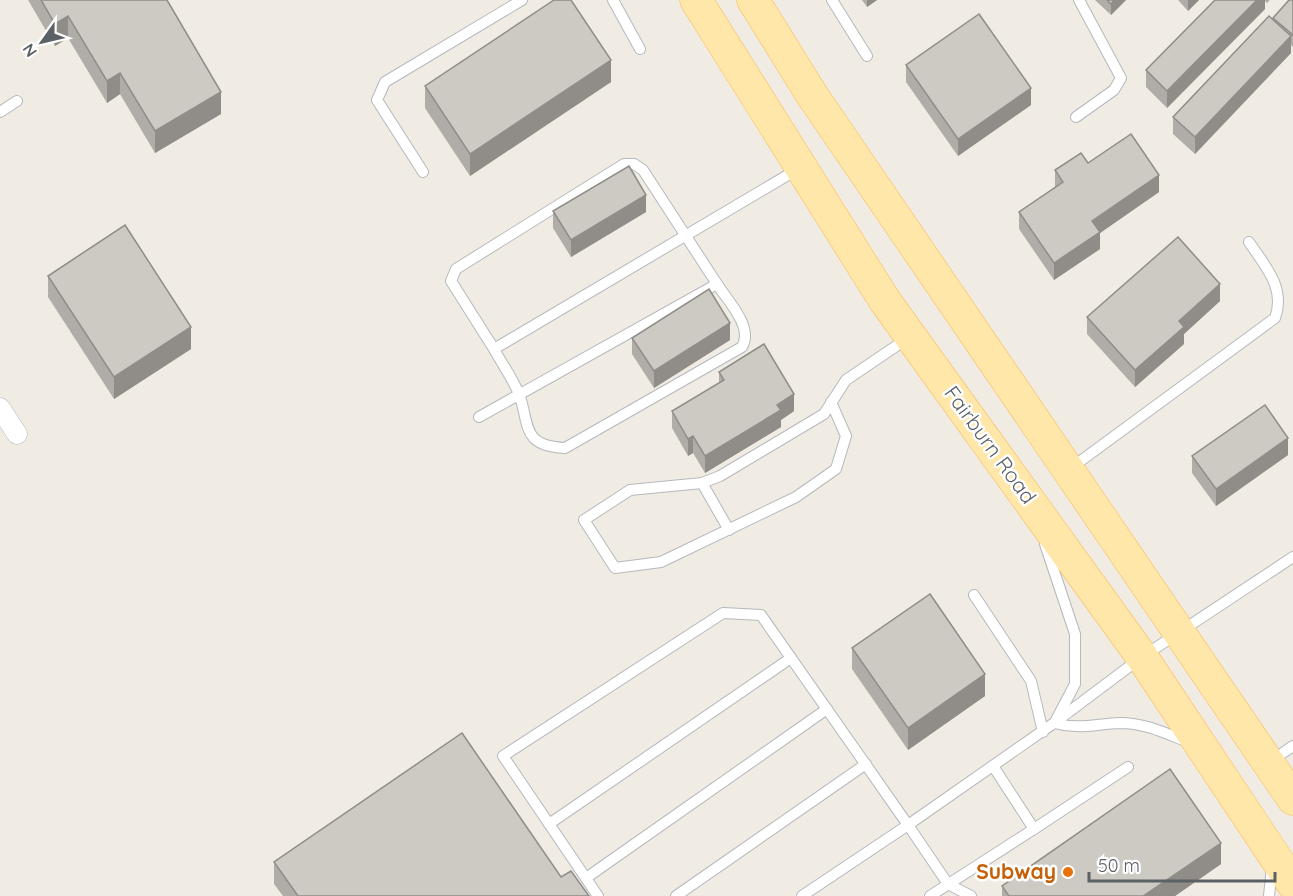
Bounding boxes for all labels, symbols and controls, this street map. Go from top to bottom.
north arrow [12,12,72,72]
text: N [18,40,41,61]
street label: Fairburn Road [939,380,1042,508]
scale bar [1089,845,1275,883]
text: 50 m [1098,854,1140,877]
place label: Subway [976,858,1056,884]
marker: Subway [1061,865,1075,879]

